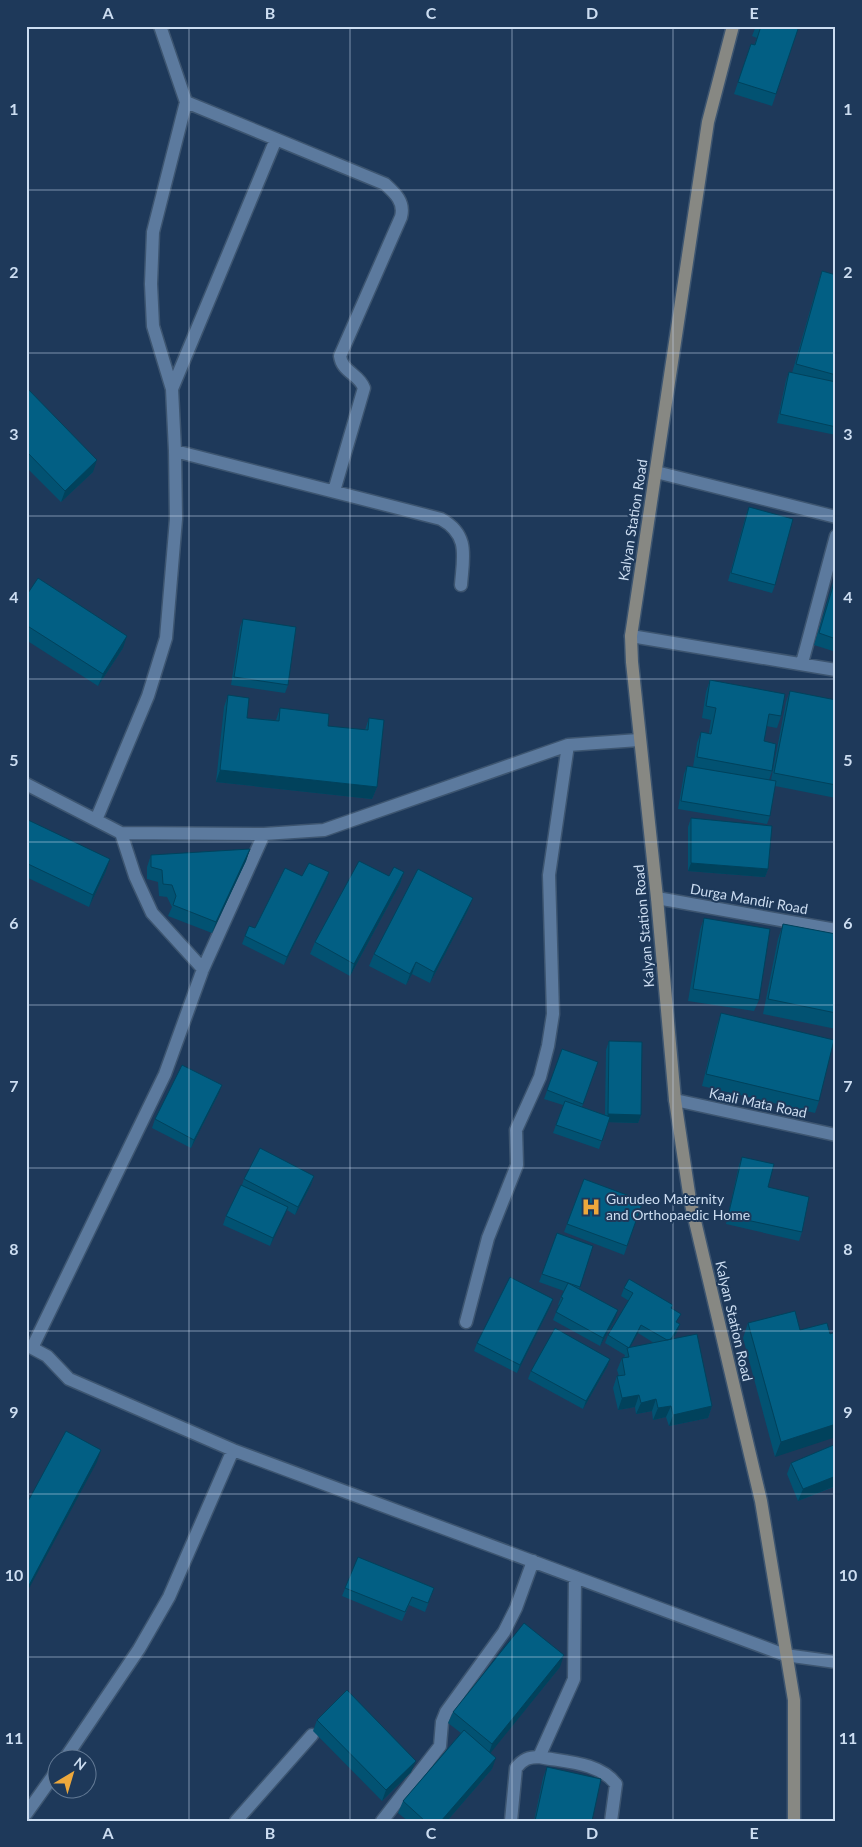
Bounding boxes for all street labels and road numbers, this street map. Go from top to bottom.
street label: Kalyan Station Road [614,458,651,582]
street label: Kalyan Station Road [630,864,657,988]
street label: Durga Mandir Road [689,880,809,917]
street label: Kaali Mata Road [708,1084,809,1121]
street label: Kalyan Station Road [712,1259,757,1383]

